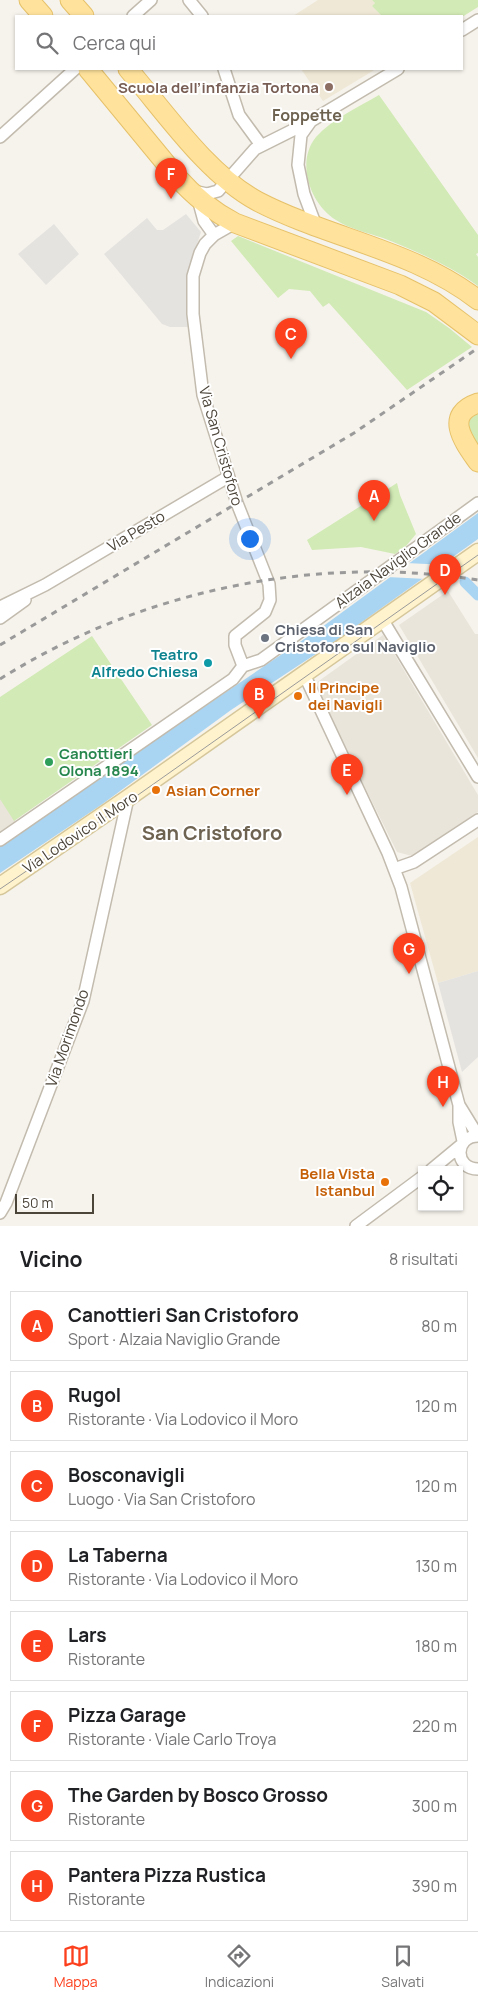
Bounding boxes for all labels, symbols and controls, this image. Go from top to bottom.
search box [15,15,463,70]
icon: search [33,29,61,57]
text: Cerca qui [73,30,156,56]
place label: Scuola dell’infanzia Tortona [118,77,319,98]
marker: Scuola dell’infanzia Tortona [323,81,335,93]
district label: Foppette [272,104,342,126]
pin: F [155,158,187,199]
pin: C [275,318,307,359]
street label: Via San Cristoforo [194,384,248,508]
pin: A [358,480,390,521]
street label: Via Pesto [103,506,169,556]
street label: Alzaia Naviglio Grande [331,507,466,613]
your location [237,526,263,552]
pin: D [429,554,461,595]
place label: Chiesa di San Cristoforo sul Naviglio [275,619,436,657]
marker: Chiesa di San Cristoforo sul Naviglio [259,632,271,644]
place label: Teatro Alfredo Chiesa [91,644,198,682]
marker: Teatro Alfredo Chiesa [202,657,214,669]
place label: II Principe dei Navigli [308,677,383,715]
pin: B [243,678,275,719]
marker: II Principe dei Navigli [292,690,304,702]
place label: Canottieri Olona 1894 [59,743,139,781]
pin: E [331,754,363,795]
marker: Canottieri Olona 1894 [43,756,55,768]
place label: Asian Corner [166,780,260,801]
marker: Asian Corner [150,784,162,796]
street label: Via Lodovico il Moro [18,786,142,878]
district label: San Cristoforo [142,819,282,846]
pin: G [393,933,425,974]
street label: Via Morimondo [40,986,94,1090]
pin: H [427,1066,459,1107]
place label: Bella Vista Istanbul [300,1163,375,1201]
map controls [418,1166,463,1211]
button: locate [418,1166,463,1211]
marker: Bella Vista Istanbul [379,1176,391,1188]
scale bar [15,1191,94,1214]
text: 50 m [22,1193,53,1212]
text: Vicino [20,1245,83,1273]
text: 8 risultati [389,1248,458,1270]
text: Canottieri San Cristoforo [68,1302,299,1328]
text: A [32,1315,42,1337]
text: 80 m [421,1315,457,1337]
text: Sport · Alzaia Naviglio Grande [68,1328,280,1350]
text: Rugol [68,1382,121,1408]
text: B [32,1395,42,1417]
text: 120 m [415,1395,457,1417]
text: Ristorante · Via Lodovico il Moro [68,1408,298,1430]
text: Bosconavigli [68,1462,185,1488]
text: C [31,1475,43,1497]
text: 120 m [415,1475,457,1497]
text: Luogo · Via San Cristoforo [68,1488,256,1510]
text: La Taberna [68,1542,168,1568]
text: D [31,1555,43,1577]
text: 130 m [415,1555,457,1577]
text: Ristorante · Via Lodovico il Moro [68,1568,298,1590]
text: Lars [68,1622,107,1648]
text: E [32,1635,42,1657]
text: 180 m [415,1635,457,1657]
text: Ristorante [68,1648,145,1670]
text: Pizza Garage [68,1702,186,1728]
text: F [33,1715,41,1737]
text: 220 m [412,1715,457,1737]
text: Ristorante · Viale Carlo Troya [68,1728,276,1750]
text: The Garden by Bosco Grosso [68,1782,328,1808]
text: G [31,1795,43,1817]
text: 300 m [412,1795,457,1817]
text: Ristorante [68,1808,145,1830]
text: Pantera Pizza Rustica [68,1862,266,1888]
text: H [31,1875,43,1897]
text: 390 m [412,1875,457,1897]
text: Ristorante [68,1888,145,1910]
tab: Mappa [54,1942,98,1991]
tab: Indicazioni [205,1942,274,1991]
tab: Salvati [381,1942,424,1991]

